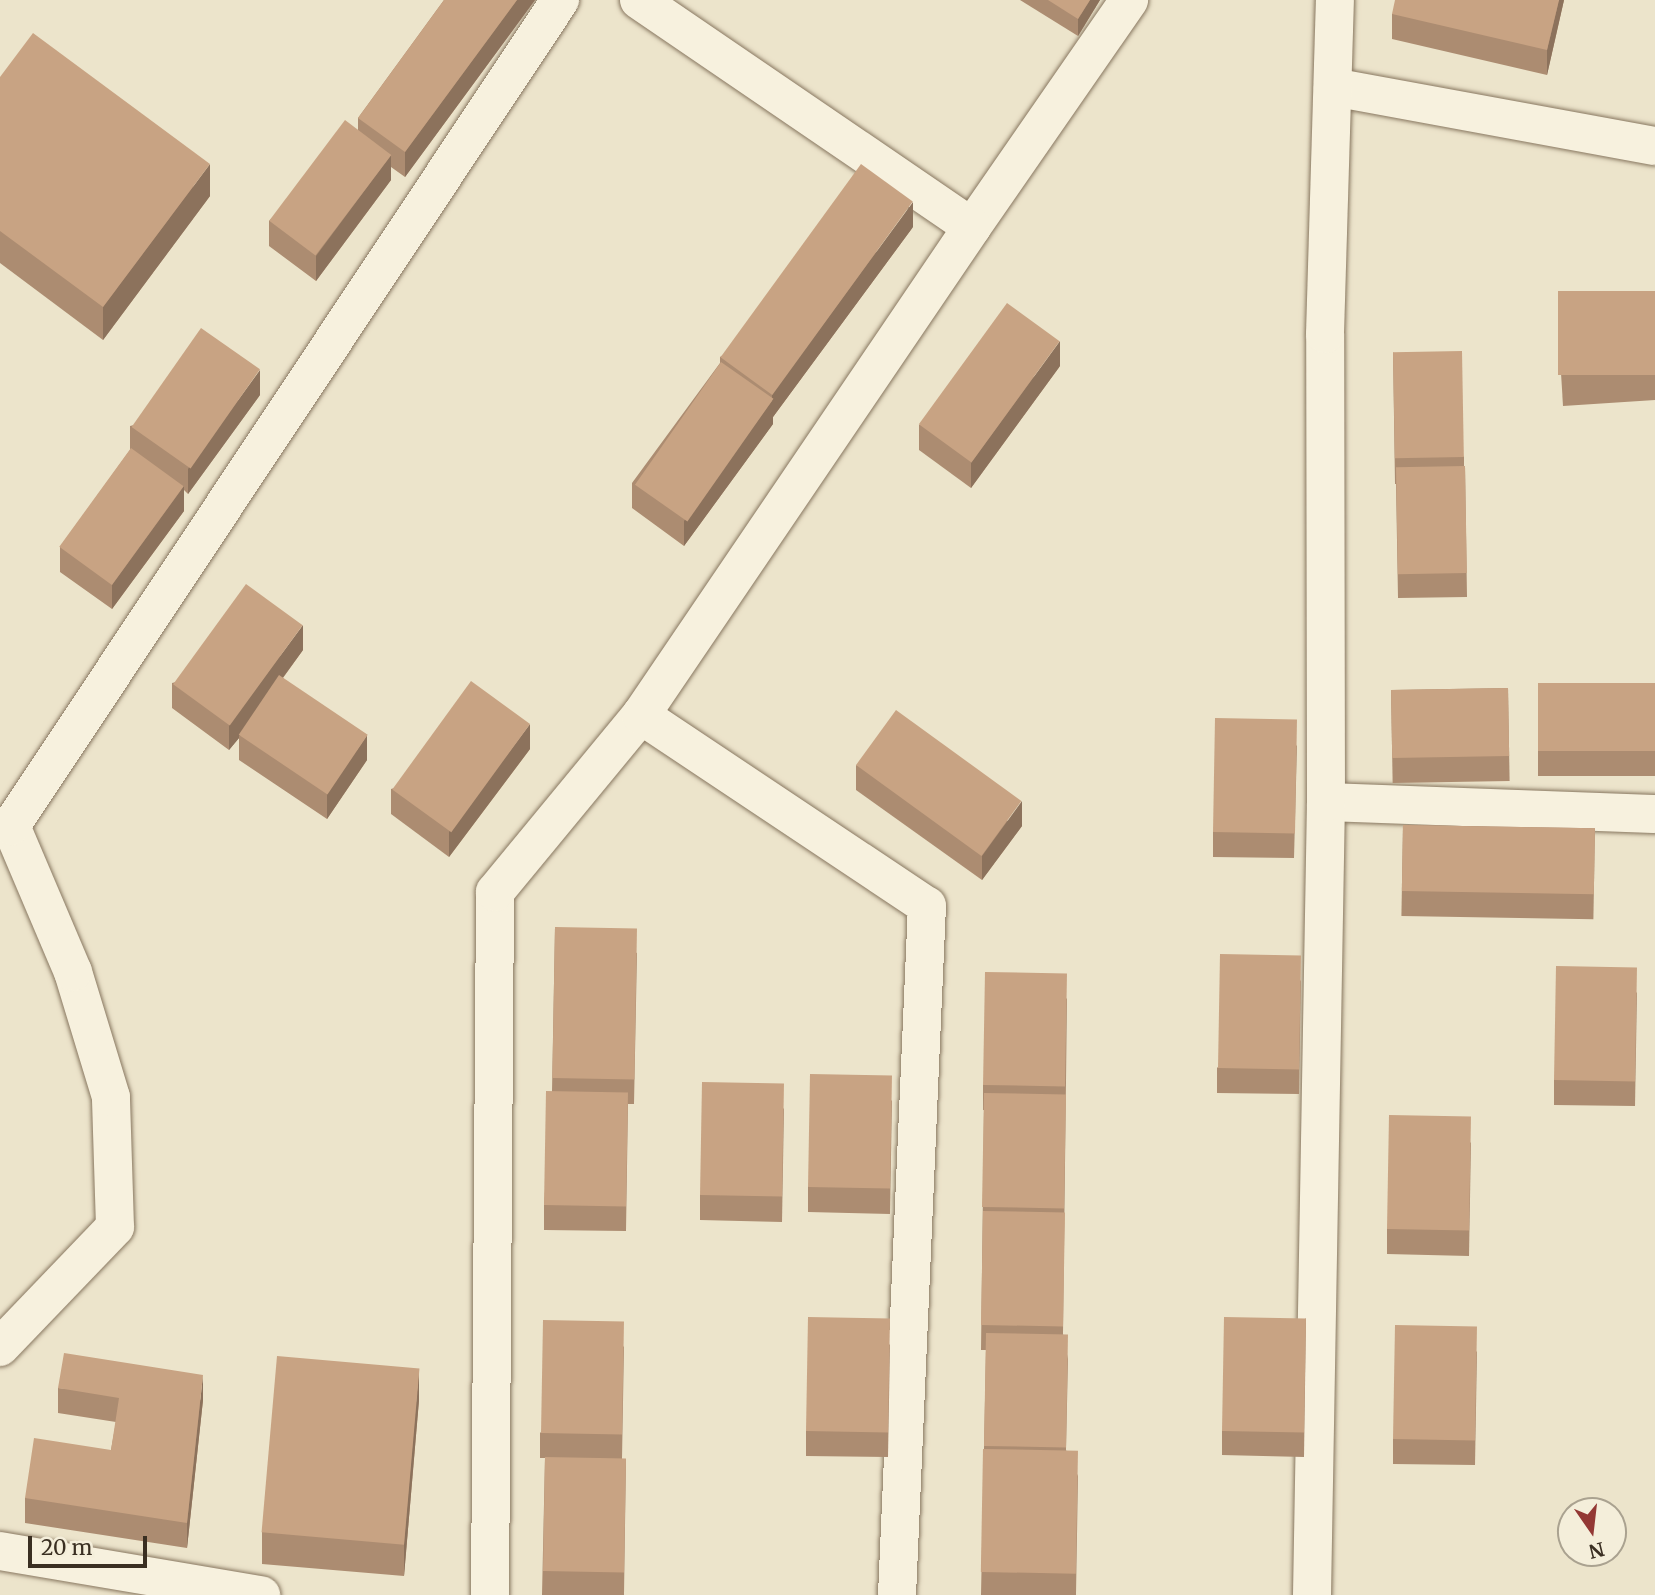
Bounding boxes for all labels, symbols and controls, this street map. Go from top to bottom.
north arrow [1557,1497,1627,1567]
scale bar [32,1522,150,1566]
text: 20 m [41,1534,92,1561]
text: N [1586,1537,1607,1564]

